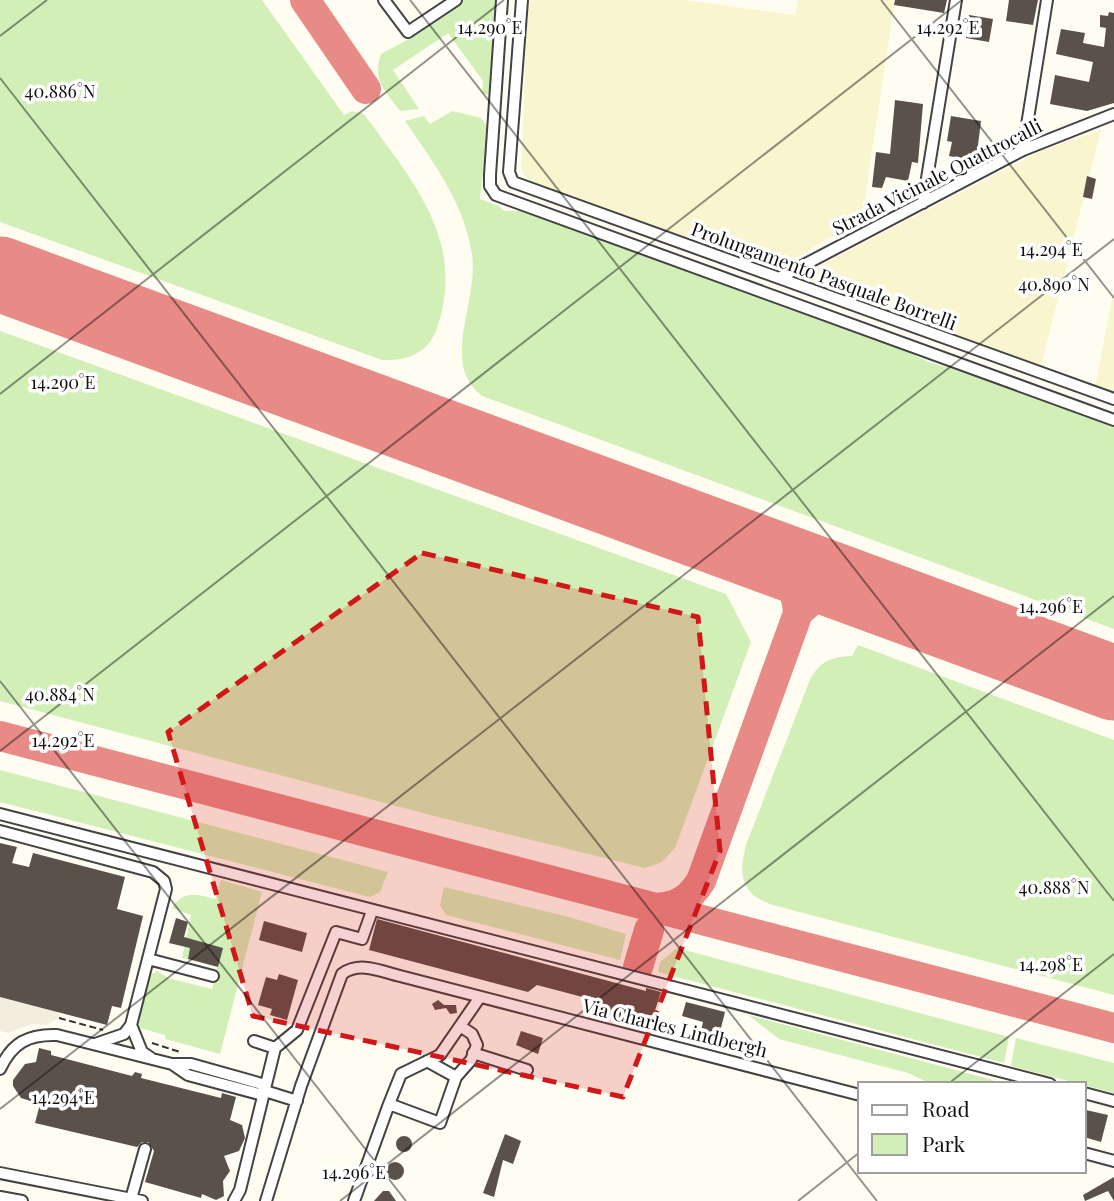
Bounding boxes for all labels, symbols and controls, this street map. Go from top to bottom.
text: 14.290°E [457,15,523,39]
text: 14.292°E [916,15,980,39]
text: 40.886°N [25,79,96,103]
street label: Strada Vicinale Quattrocalli [827,112,1046,240]
street label: Prolungamento Pasquale Borrelli [688,215,961,335]
text: 14.294°E [1019,237,1083,261]
text: 40.890°N [1018,272,1090,296]
text: 14.290°E [30,370,96,394]
text: 14.296°E [1019,594,1083,618]
text: 40.884°N [25,682,95,706]
text: 14.292°E [31,728,95,752]
text: 40.888°N [1018,875,1090,899]
text: 14.298°E [1019,952,1083,976]
street label: Via Charles Lindbergh [579,991,771,1063]
legend [858,1082,1086,1173]
text: 14.294°E [31,1085,95,1109]
text: Road [922,1094,970,1122]
text: Park [922,1129,966,1157]
text: 14.296°E [322,1160,386,1184]

